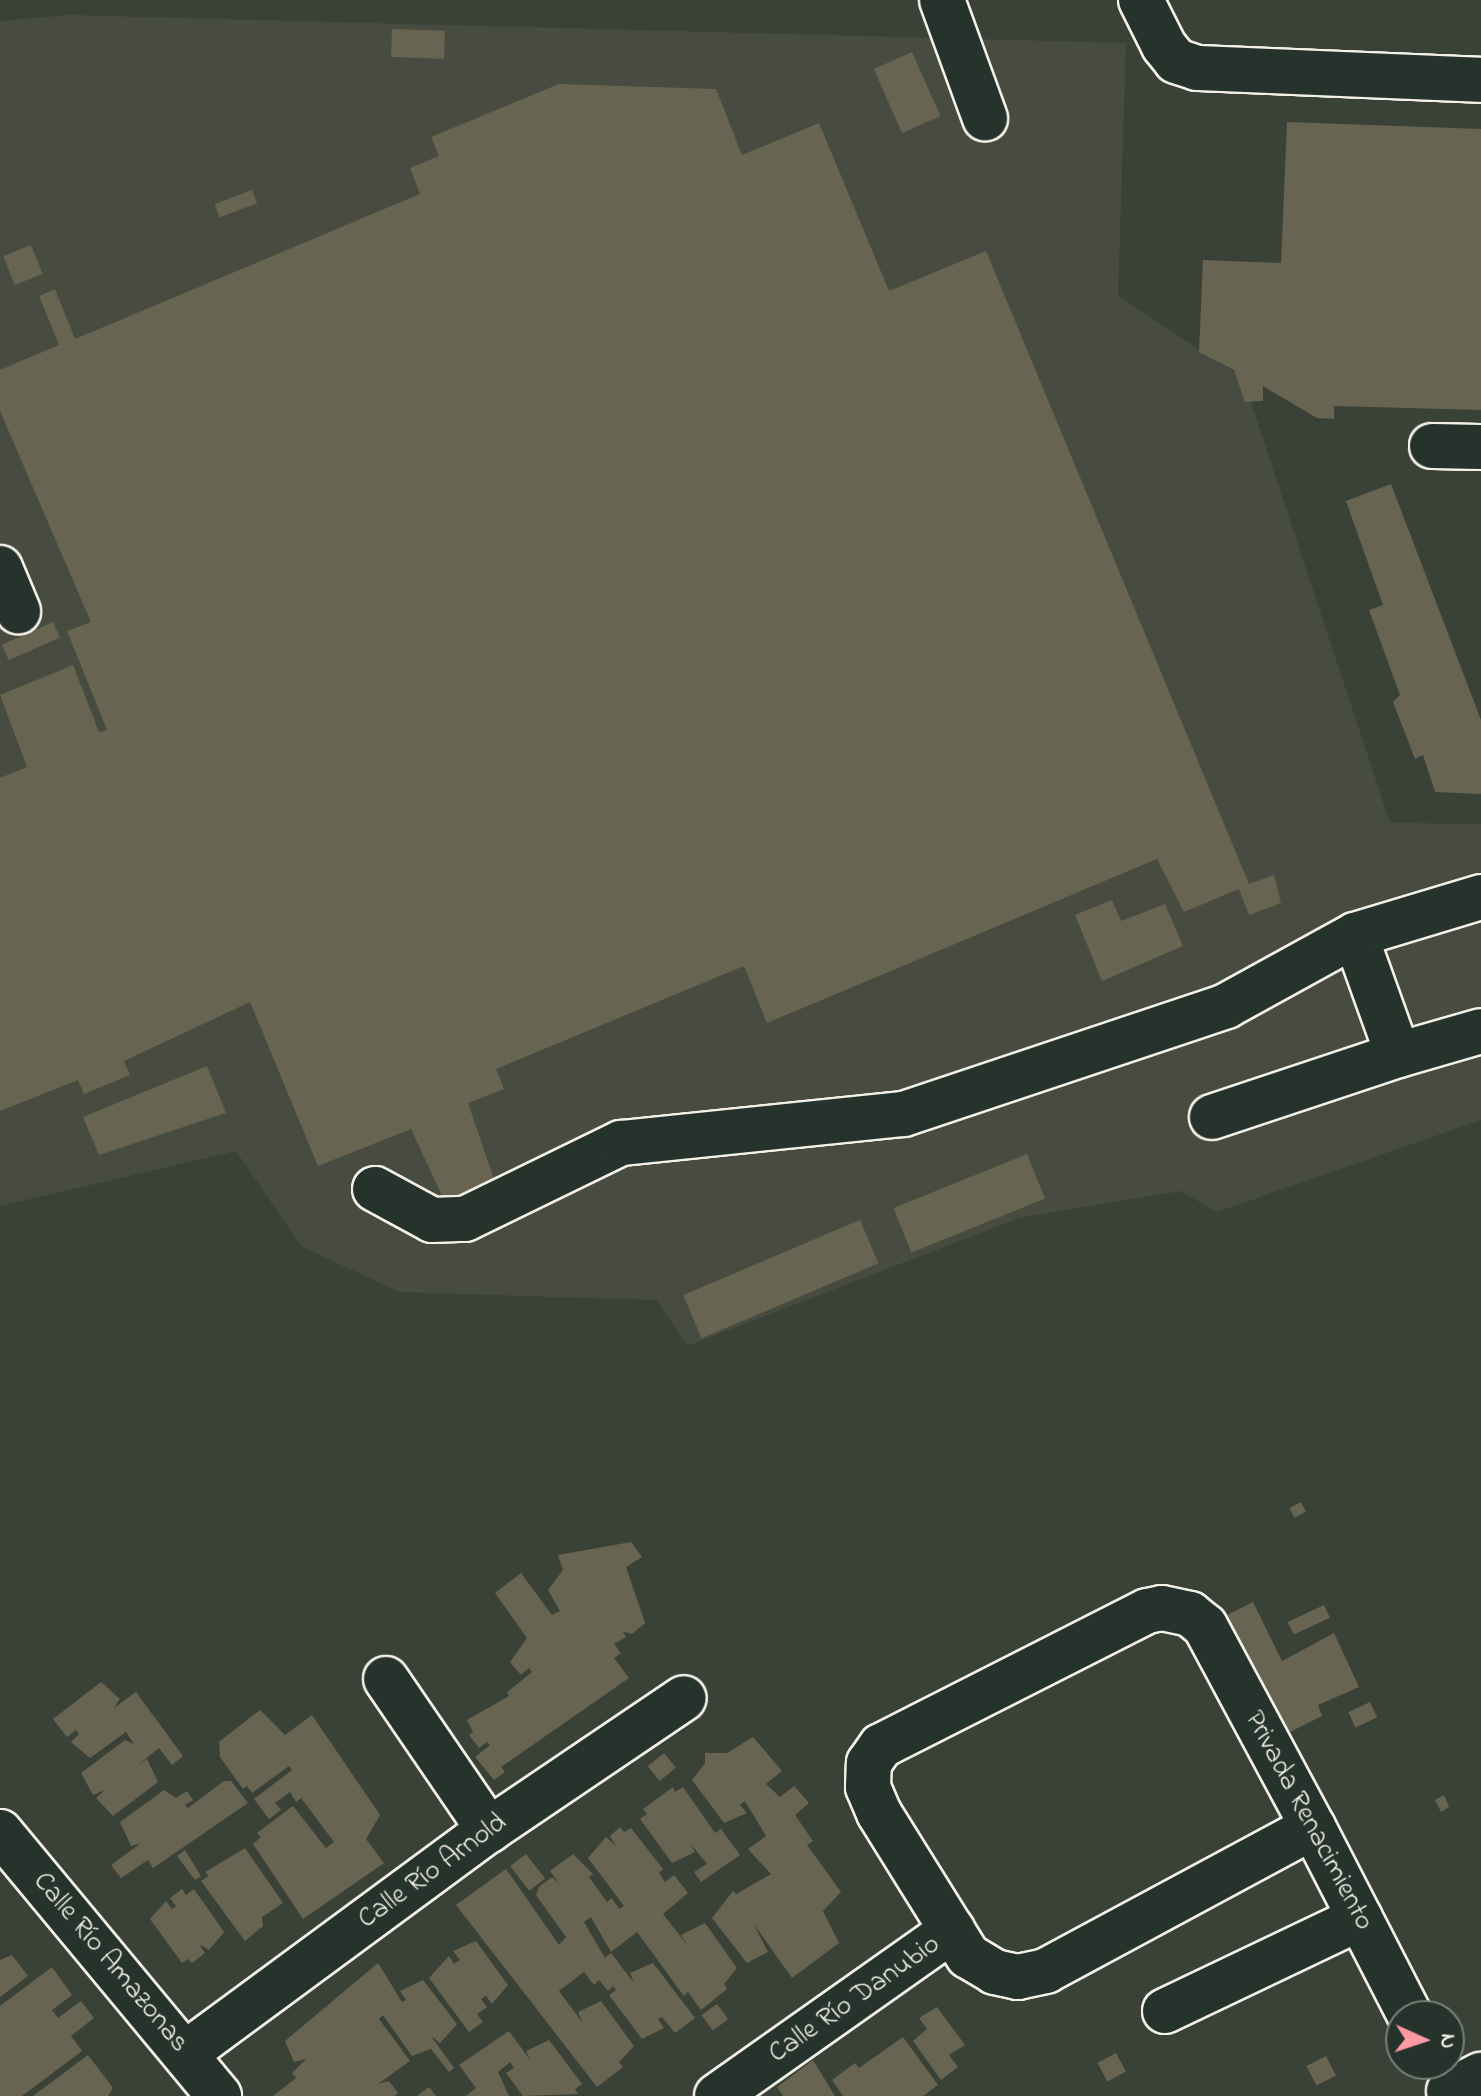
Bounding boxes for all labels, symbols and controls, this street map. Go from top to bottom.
street label: Privada Renacimiento [1236,1706,1380,1936]
street label: Calle Río Arnold [352,1807,514,1937]
street label: Calle Río Amazonas [25,1866,195,2060]
street label: Calle Río Danubio [763,1929,947,2071]
north arrow [1385,2000,1465,2080]
text: N [1431,2033,1463,2049]

